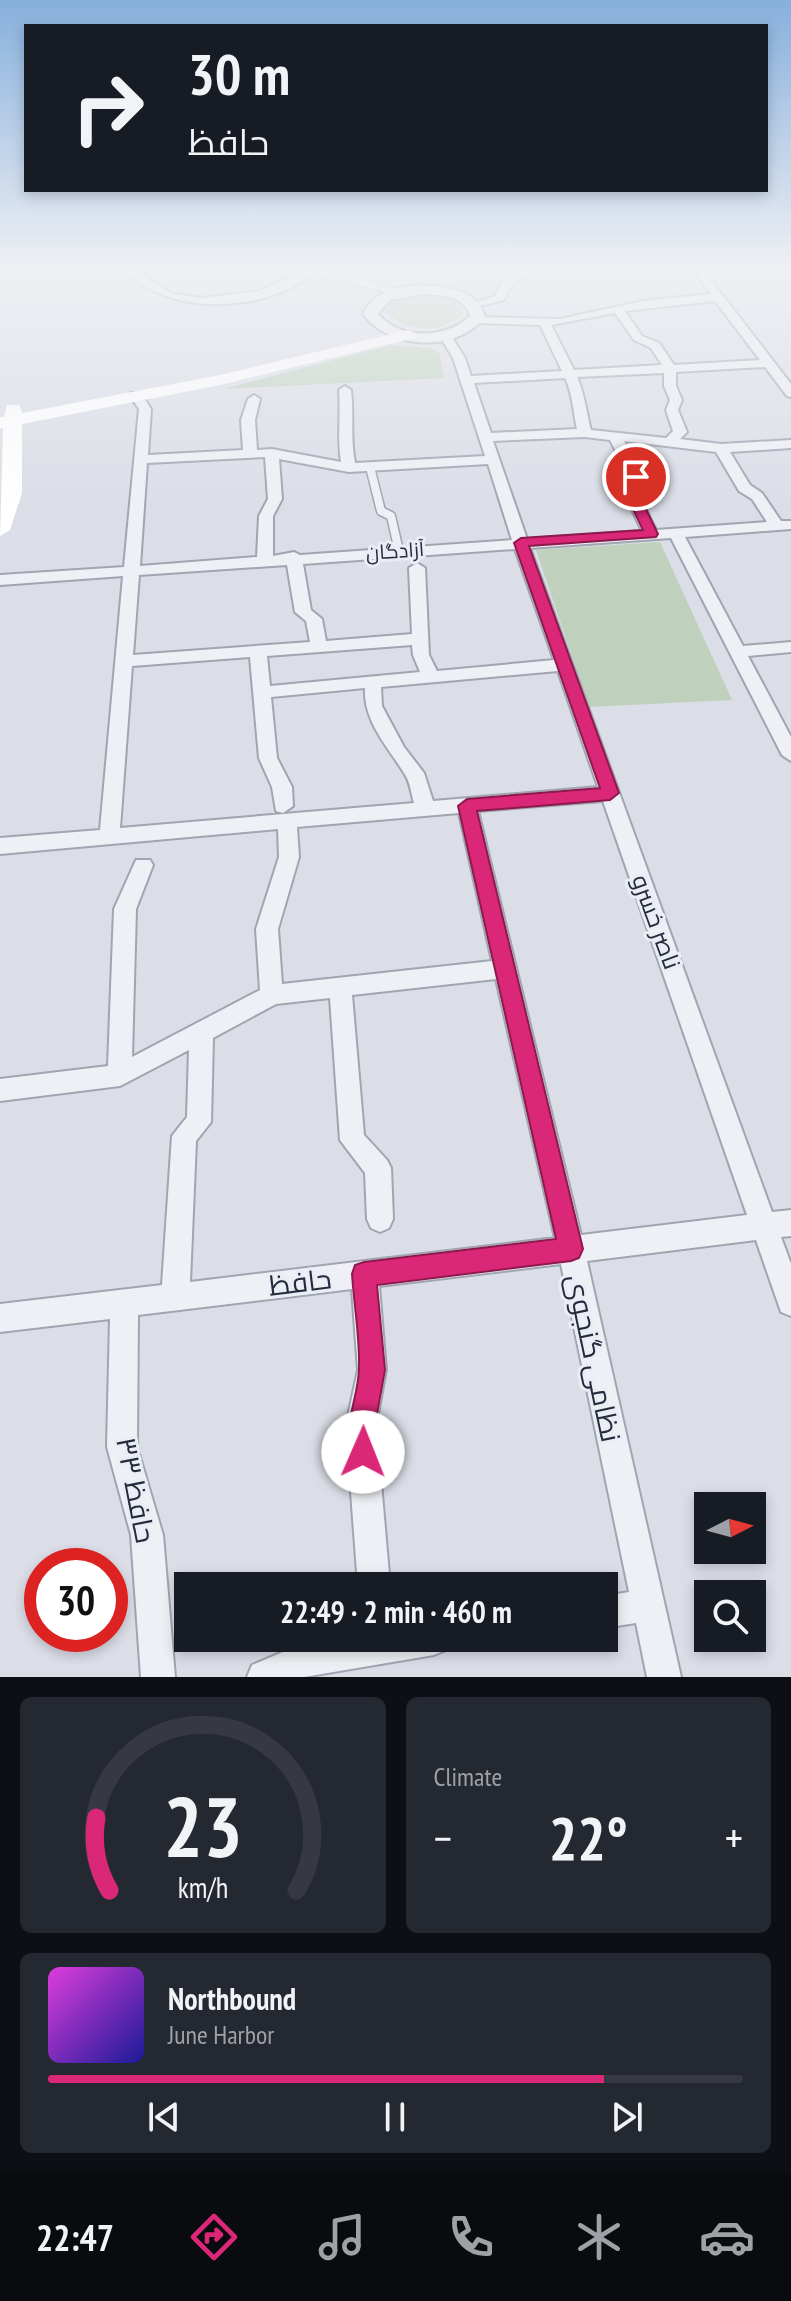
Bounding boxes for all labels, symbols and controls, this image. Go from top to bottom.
text: 30 m [188,38,290,110]
icon: right [56,56,160,160]
text: حافظ [188,118,269,165]
pin [602,443,670,511]
icon: arrive [614,455,658,499]
street label: آزادگان [365,536,426,566]
street label: ناصر خسرو [625,870,688,973]
street label: حافظ [266,1259,334,1304]
street label: نظامی گنجوی [559,1271,630,1445]
position arrow [321,1410,405,1494]
street label: حافظ ۳۳ [108,1434,165,1546]
north arrow [694,1492,766,1564]
map controls [694,1492,766,1652]
speed limit sign: 30 [24,1548,128,1652]
button: search [694,1580,766,1652]
text: 22:49 · 2 min · 460 m [280,1592,512,1631]
text: Climate [434,1760,502,1793]
text: 23 [163,1772,243,1880]
text: 22° [549,1799,628,1877]
text: − [434,1809,452,1866]
text: + [725,1809,743,1866]
text: km/h [177,1869,228,1906]
text: Northbound [168,1979,296,2018]
text: June Harbor [168,2018,274,2051]
icon: previous [142,2095,186,2139]
icon: pause [373,2095,417,2139]
icon: next [605,2095,649,2139]
icon: directions [186,2209,242,2265]
icon: music [314,2209,370,2265]
icon: phone [443,2209,499,2265]
icon: climate [571,2209,627,2265]
icon: car [699,2209,755,2265]
text: 22:47 [36,2214,114,2261]

